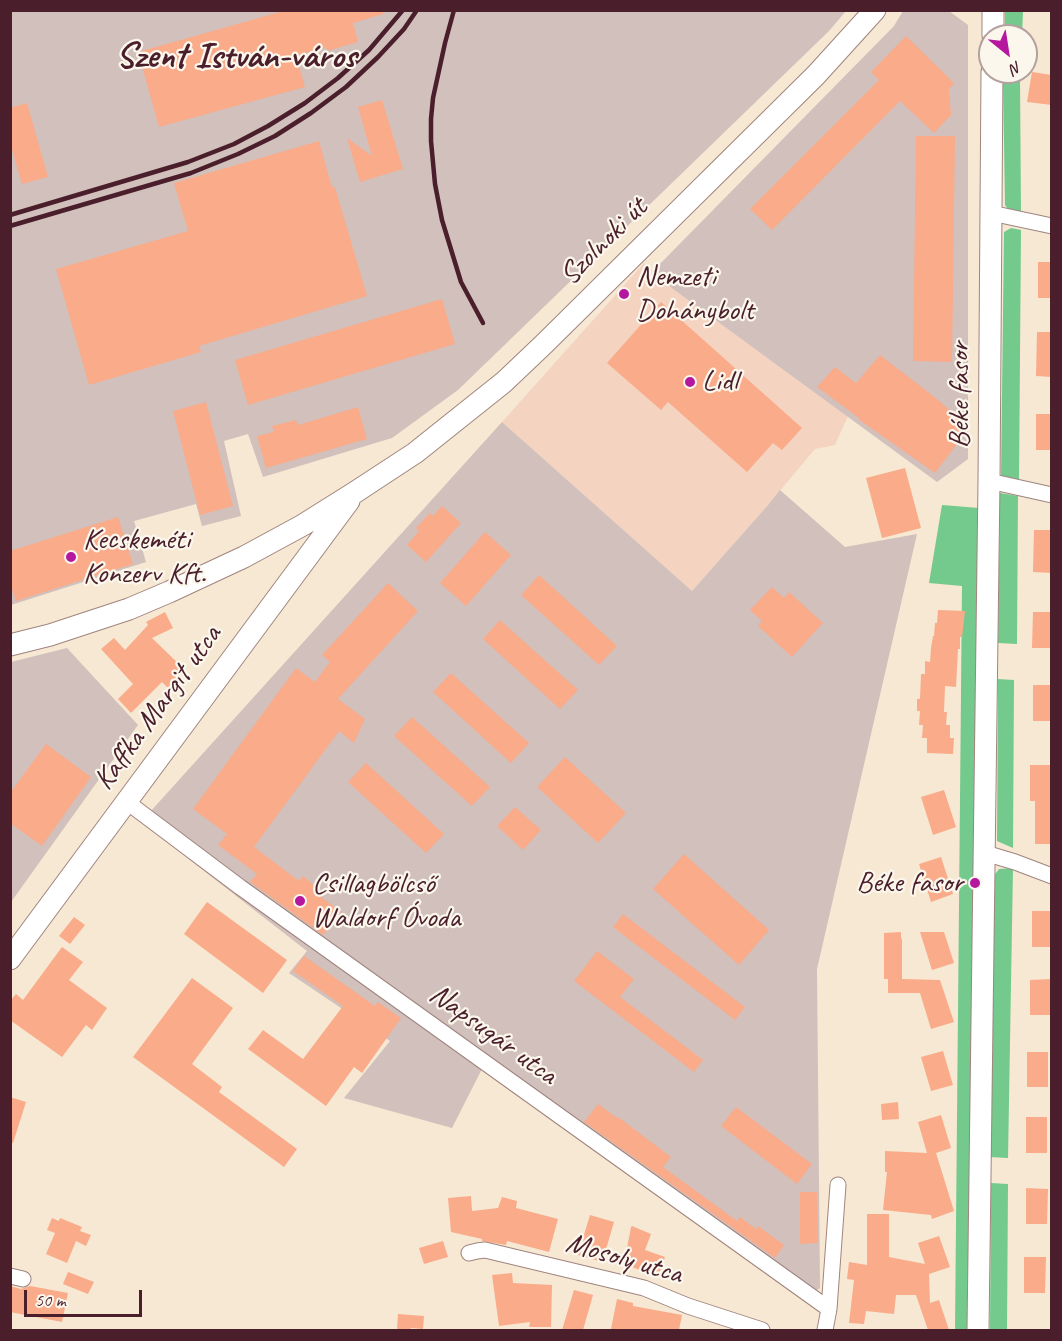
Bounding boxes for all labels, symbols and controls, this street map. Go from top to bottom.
north arrow [978,24,1038,84]
district label: Szent István-város [116,36,356,80]
text: N [1007,57,1025,79]
street label: Szolnoki út [553,191,655,293]
place label: Nemzeti Dohánybolt [636,259,754,330]
marker: Nemzeti Dohánybolt [617,287,631,301]
street label: Béke fasor [942,342,978,448]
place label: Lidl [702,364,738,400]
marker: Lidl [683,375,697,389]
place label: Kecskeméti Konzerv Kft. [83,522,206,592]
marker: Kecskeméti Konzerv Kft. [64,550,78,564]
street label: Kaffka Margit utca [86,619,230,797]
place label: Béke fasor [856,865,963,901]
place label: Csillagbölcső Waldorf Óvoda [312,866,460,936]
marker: Béke fasor [968,876,982,890]
marker: Csillagbölcső Waldorf Óvoda [293,894,307,908]
street label: Napsugár utca [422,977,564,1093]
street label: Mosoly utca [562,1225,686,1293]
scale bar [27,1278,146,1316]
text: 50 m [35,1289,66,1311]

